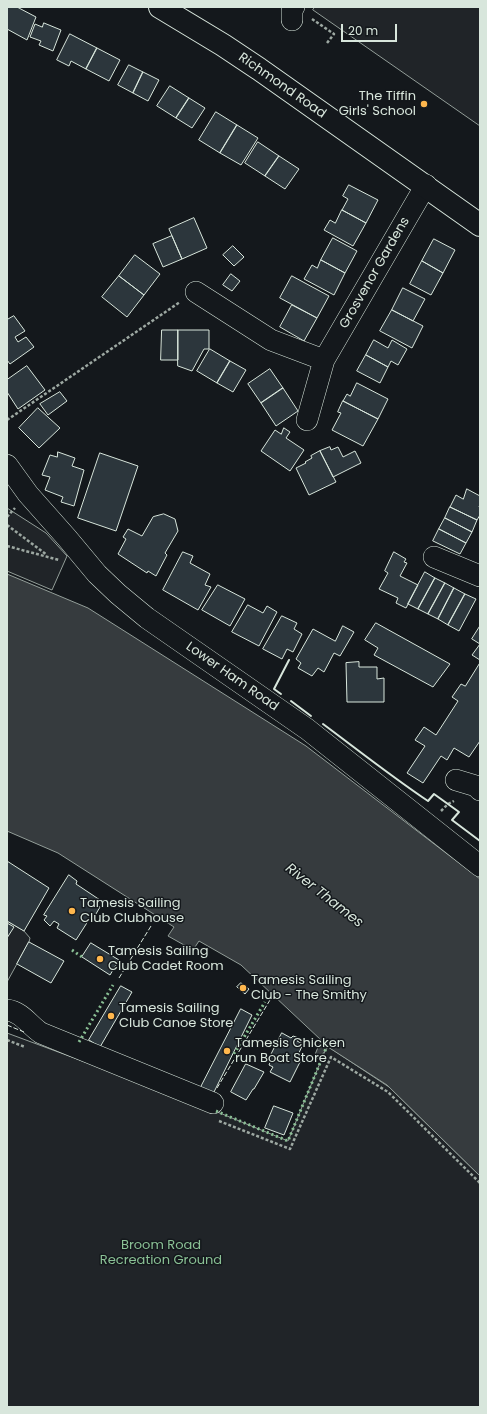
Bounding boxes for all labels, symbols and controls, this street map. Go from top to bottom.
scale bar [343,16,399,42]
text: 20 m [348,22,378,39]
street label: Richmond Road [235,50,329,122]
place label: The Tiffin Girls' School [339,89,416,120]
marker: The Tiffin Girls' School [419,99,429,109]
street label: Grosvenor Gardens [337,215,413,331]
street label: Lower Ham Road [183,639,281,715]
water label: River Thames [282,860,366,932]
place label: Tamesis Sailing Club Clubhouse [80,896,184,927]
marker: Tamesis Sailing Club Clubhouse [67,906,77,916]
place label: Tamesis Sailing Club Cadet Room [108,944,224,975]
marker: Tamesis Sailing Club Cadet Room [95,954,105,964]
place label: Tamesis Sailing Club - The Smithy [251,973,367,1004]
marker: Tamesis Sailing Club - The Smithy [238,983,248,993]
place label: Tamesis Sailing Club Canoe Store [119,1001,233,1032]
marker: Tamesis Sailing Club Canoe Store [106,1011,116,1021]
place label: Tamesis Chicken run Boat Store [235,1036,345,1067]
marker: Tamesis Chicken run Boat Store [222,1046,232,1056]
park label: Broom Road Recreation Ground [100,1238,222,1269]

